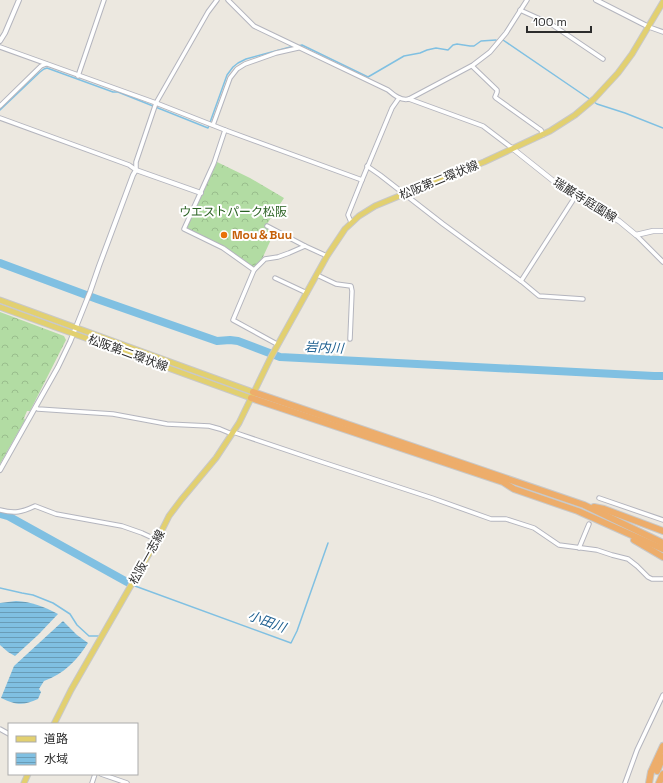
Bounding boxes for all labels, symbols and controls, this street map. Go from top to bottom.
scale bar [527,8,591,34]
text: 100 m [533,14,567,30]
street label: 松阪第二環状線 [397,157,481,203]
street label: 瑞巌寺庭園線 [550,174,620,226]
park label: ウエストパーク松阪 [179,204,287,220]
place label: Mou＆Buu [232,227,292,243]
marker: Mou＆Buu [219,230,229,240]
street label: 松阪第二環状線 [86,331,170,375]
water label: 岩内川 [304,338,346,357]
street label: 松阪一志線 [125,527,169,587]
water label: 小田川 [246,607,290,637]
legend [8,723,138,775]
text: 道路 [44,731,68,747]
text: 水域 [44,751,68,767]

